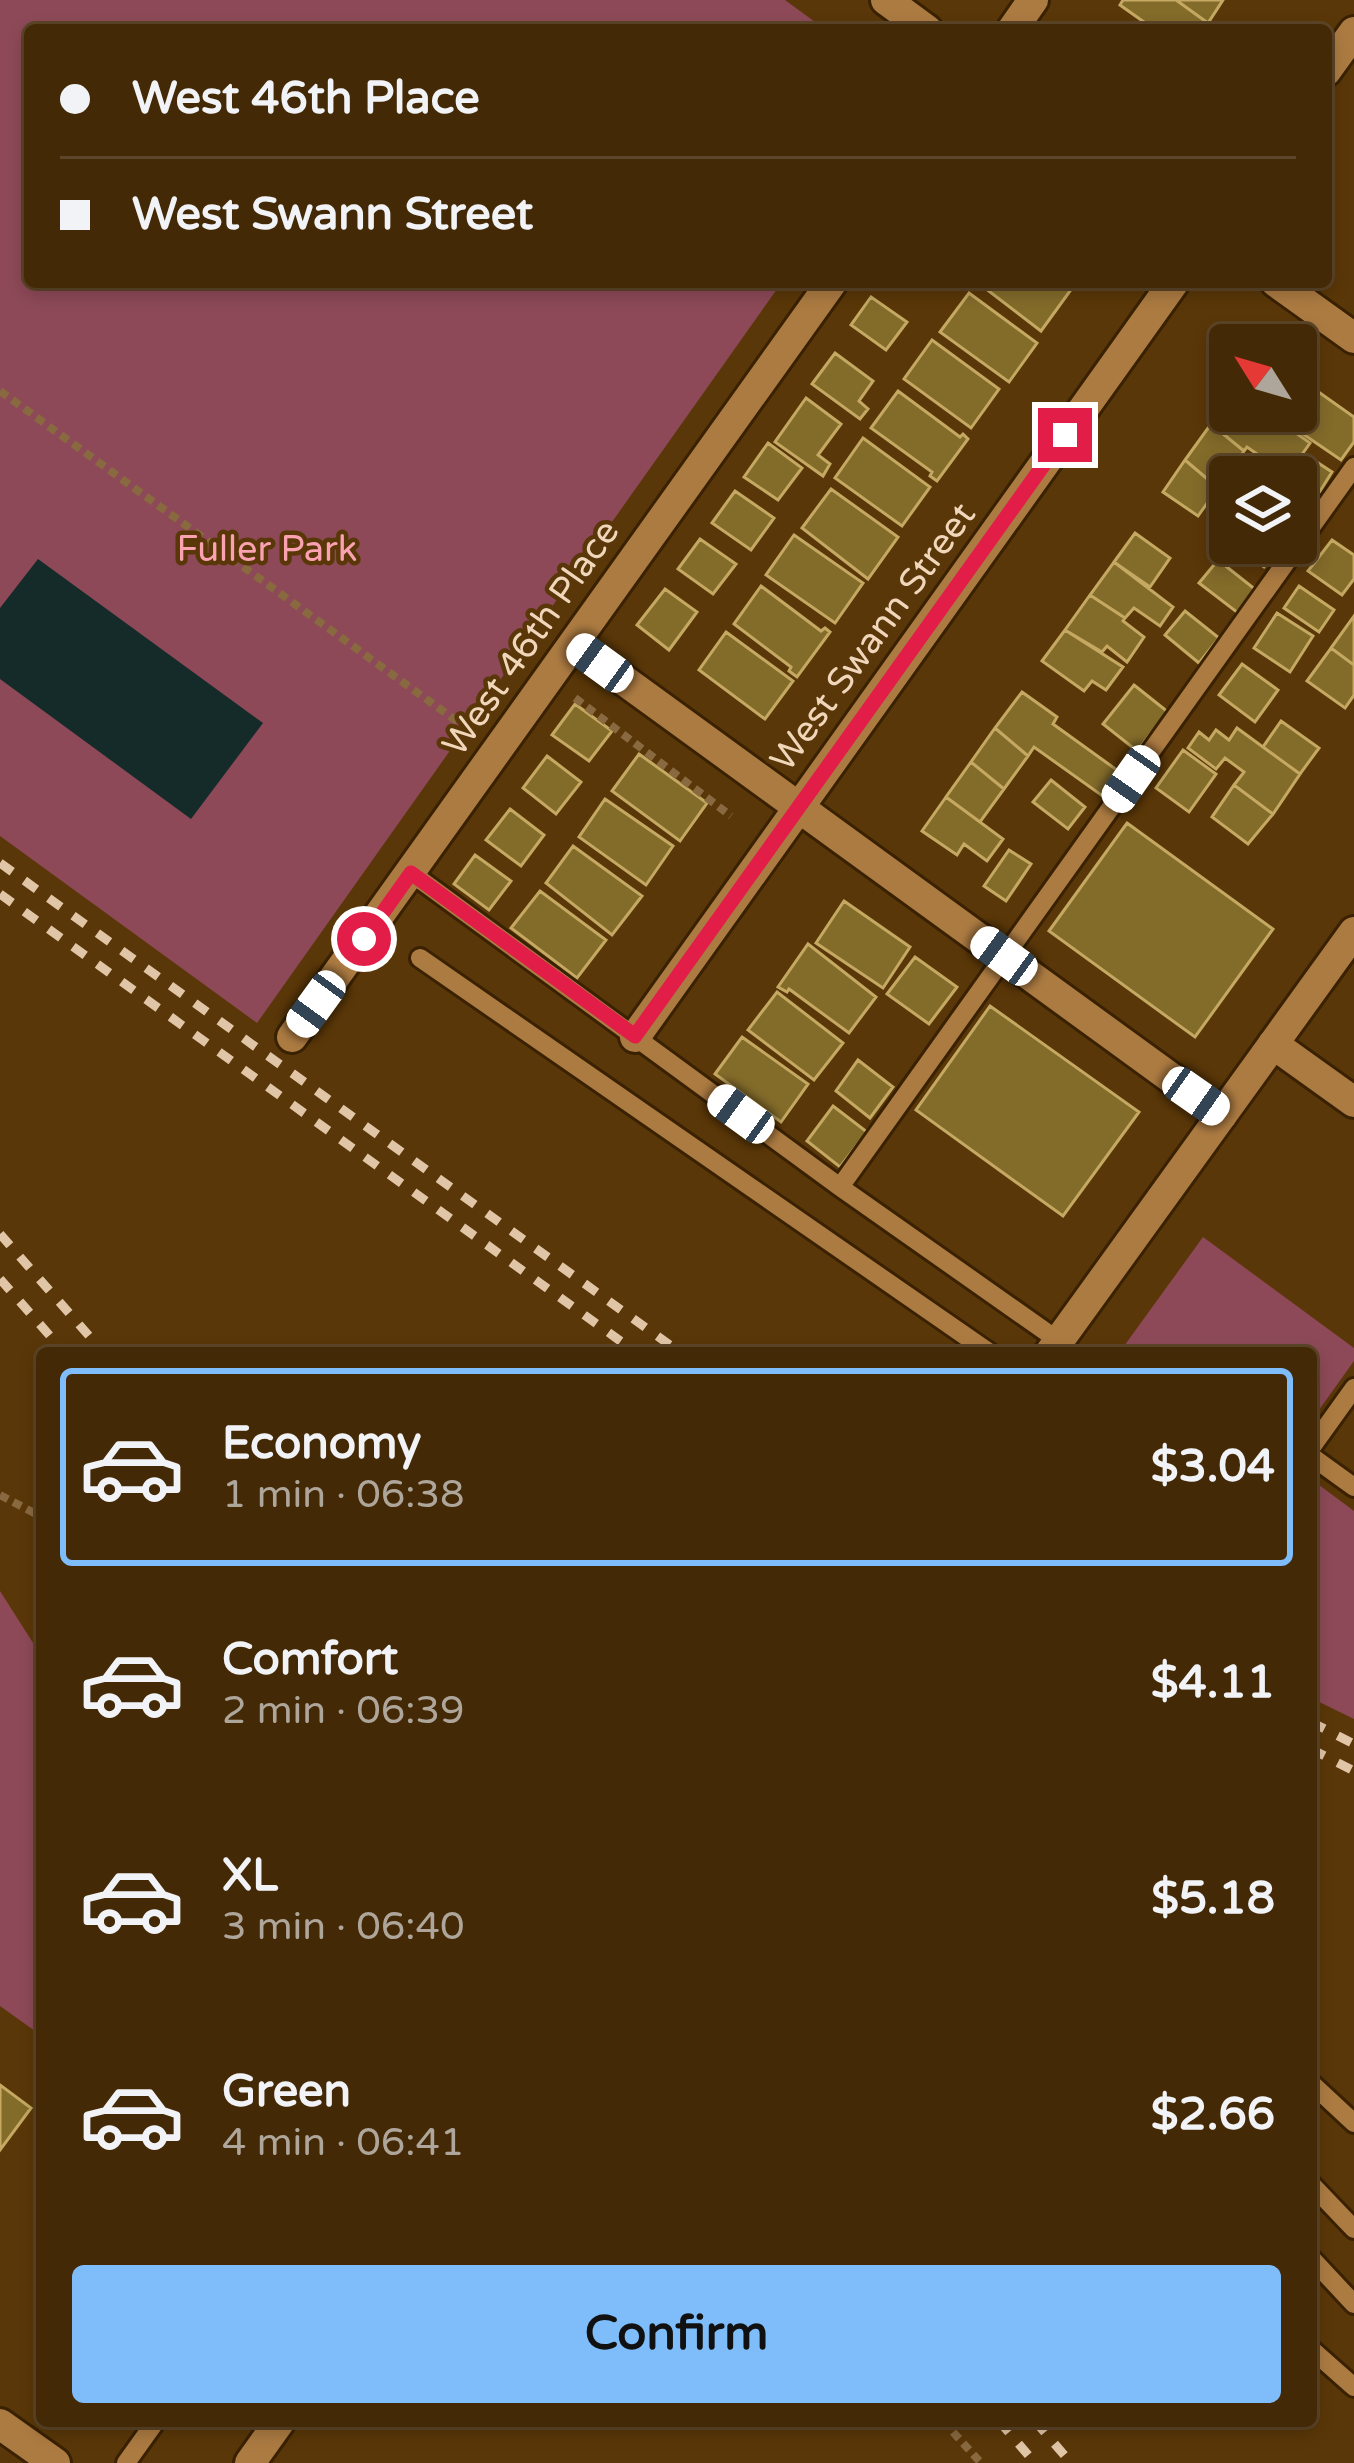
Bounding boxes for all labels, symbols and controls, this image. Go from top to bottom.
text: West 46th Place [132,72,480,126]
text: West Swann Street [132,188,533,242]
north arrow [1209,324,1317,432]
map controls [1209,324,1317,564]
route end [1038,408,1092,462]
button: layers [1209,456,1317,564]
street label: West Swann Street [761,494,985,780]
street label: West 46th Place [434,512,628,764]
park label: Fuller Park [177,528,357,571]
car [560,627,640,699]
car [1096,739,1166,819]
route start [337,912,391,966]
car [964,920,1044,992]
car [280,964,352,1044]
car [1156,1061,1236,1131]
car [701,1078,781,1150]
icon: car [78,1413,186,1521]
text: Economy [222,1417,421,1471]
text: $3.04 [1151,1440,1275,1494]
text: 1 min · 06:38 [222,1471,464,1518]
icon: car [78,1629,186,1737]
text: Comfort [222,1633,398,1687]
text: $4.11 [1151,1656,1275,1710]
text: 2 min · 06:39 [222,1687,464,1734]
icon: car [78,1845,186,1953]
text: XL [222,1849,278,1903]
text: $5.18 [1151,1872,1275,1926]
text: 3 min · 06:40 [222,1903,464,1950]
icon: car [78,2061,186,2169]
text: Green [222,2065,351,2119]
text: $2.66 [1151,2088,1275,2142]
text: 4 min · 06:41 [222,2119,464,2166]
button: Confirm [72,2265,1281,2403]

